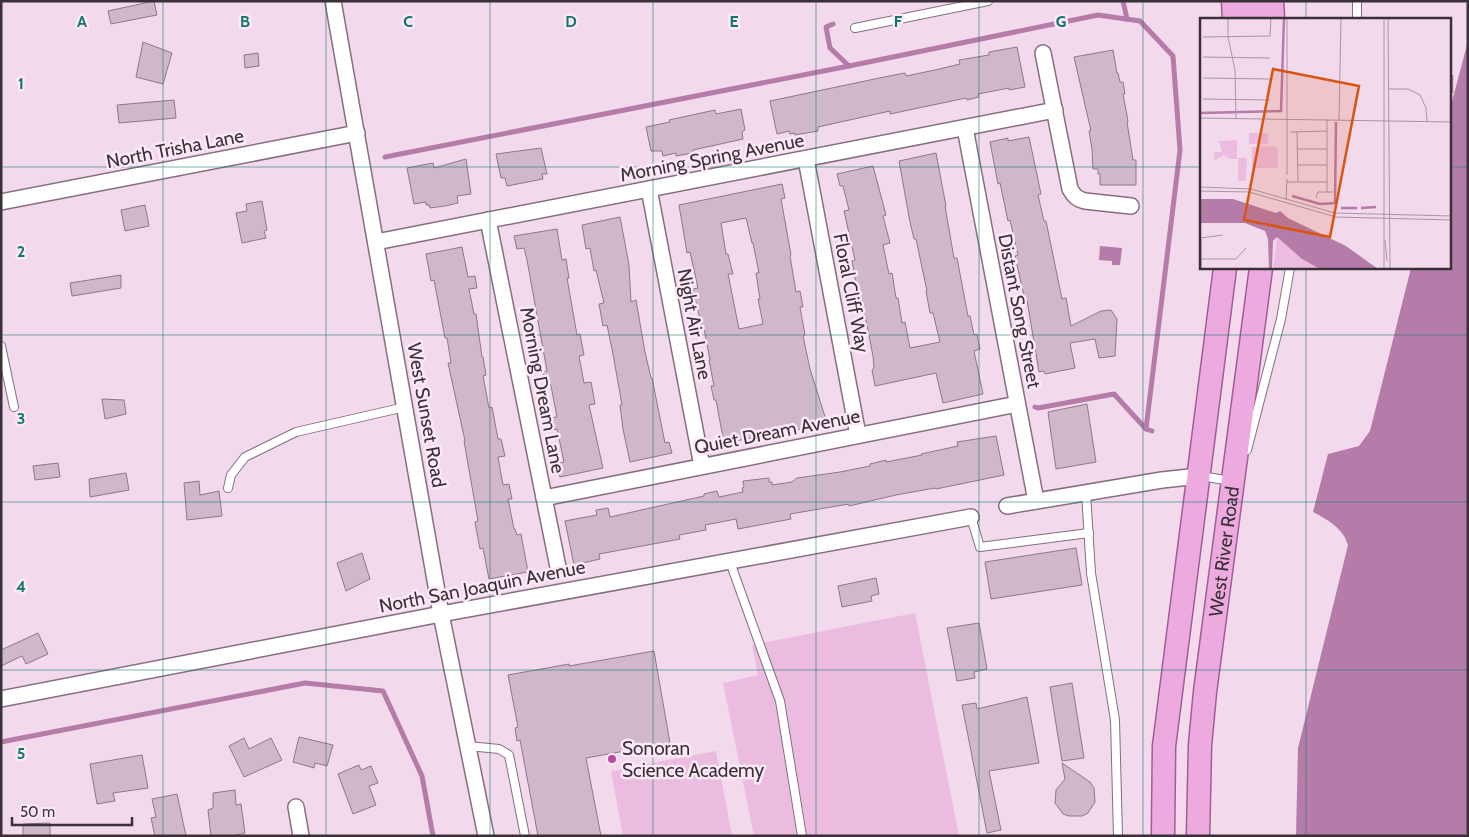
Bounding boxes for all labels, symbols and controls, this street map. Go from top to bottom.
text: A [77,12,87,31]
text: B [240,12,250,31]
text: C [403,12,413,31]
text: D [565,12,577,31]
text: E [729,12,739,31]
text: F [894,12,903,31]
text: G [1056,12,1066,31]
inset map [1200,18,1452,269]
text: 1 [18,74,24,93]
street label: North Trisha Lane [104,124,246,173]
street label: Morning Spring Avenue [618,128,806,187]
street label: Floral Cliff Way [829,231,874,355]
street label: Distant Song Street [993,232,1046,391]
text: 2 [17,242,25,261]
street label: Night Air Lane [672,267,717,382]
street label: Morning Dream Lane [515,305,570,475]
street label: West Sunset Road [402,341,451,489]
street label: Quiet Dream Avenue [692,404,862,459]
text: 3 [17,409,25,428]
street label: West River Road [1204,485,1244,618]
street label: North San Joaquin Avenue [377,555,587,618]
text: 4 [16,577,26,596]
place label: Sonoran Science Academy [622,737,765,782]
text: 5 [17,744,25,763]
marker: Sonoran Science Academy [606,753,618,765]
scale bar [12,794,132,826]
text: 50 m [20,803,55,821]

